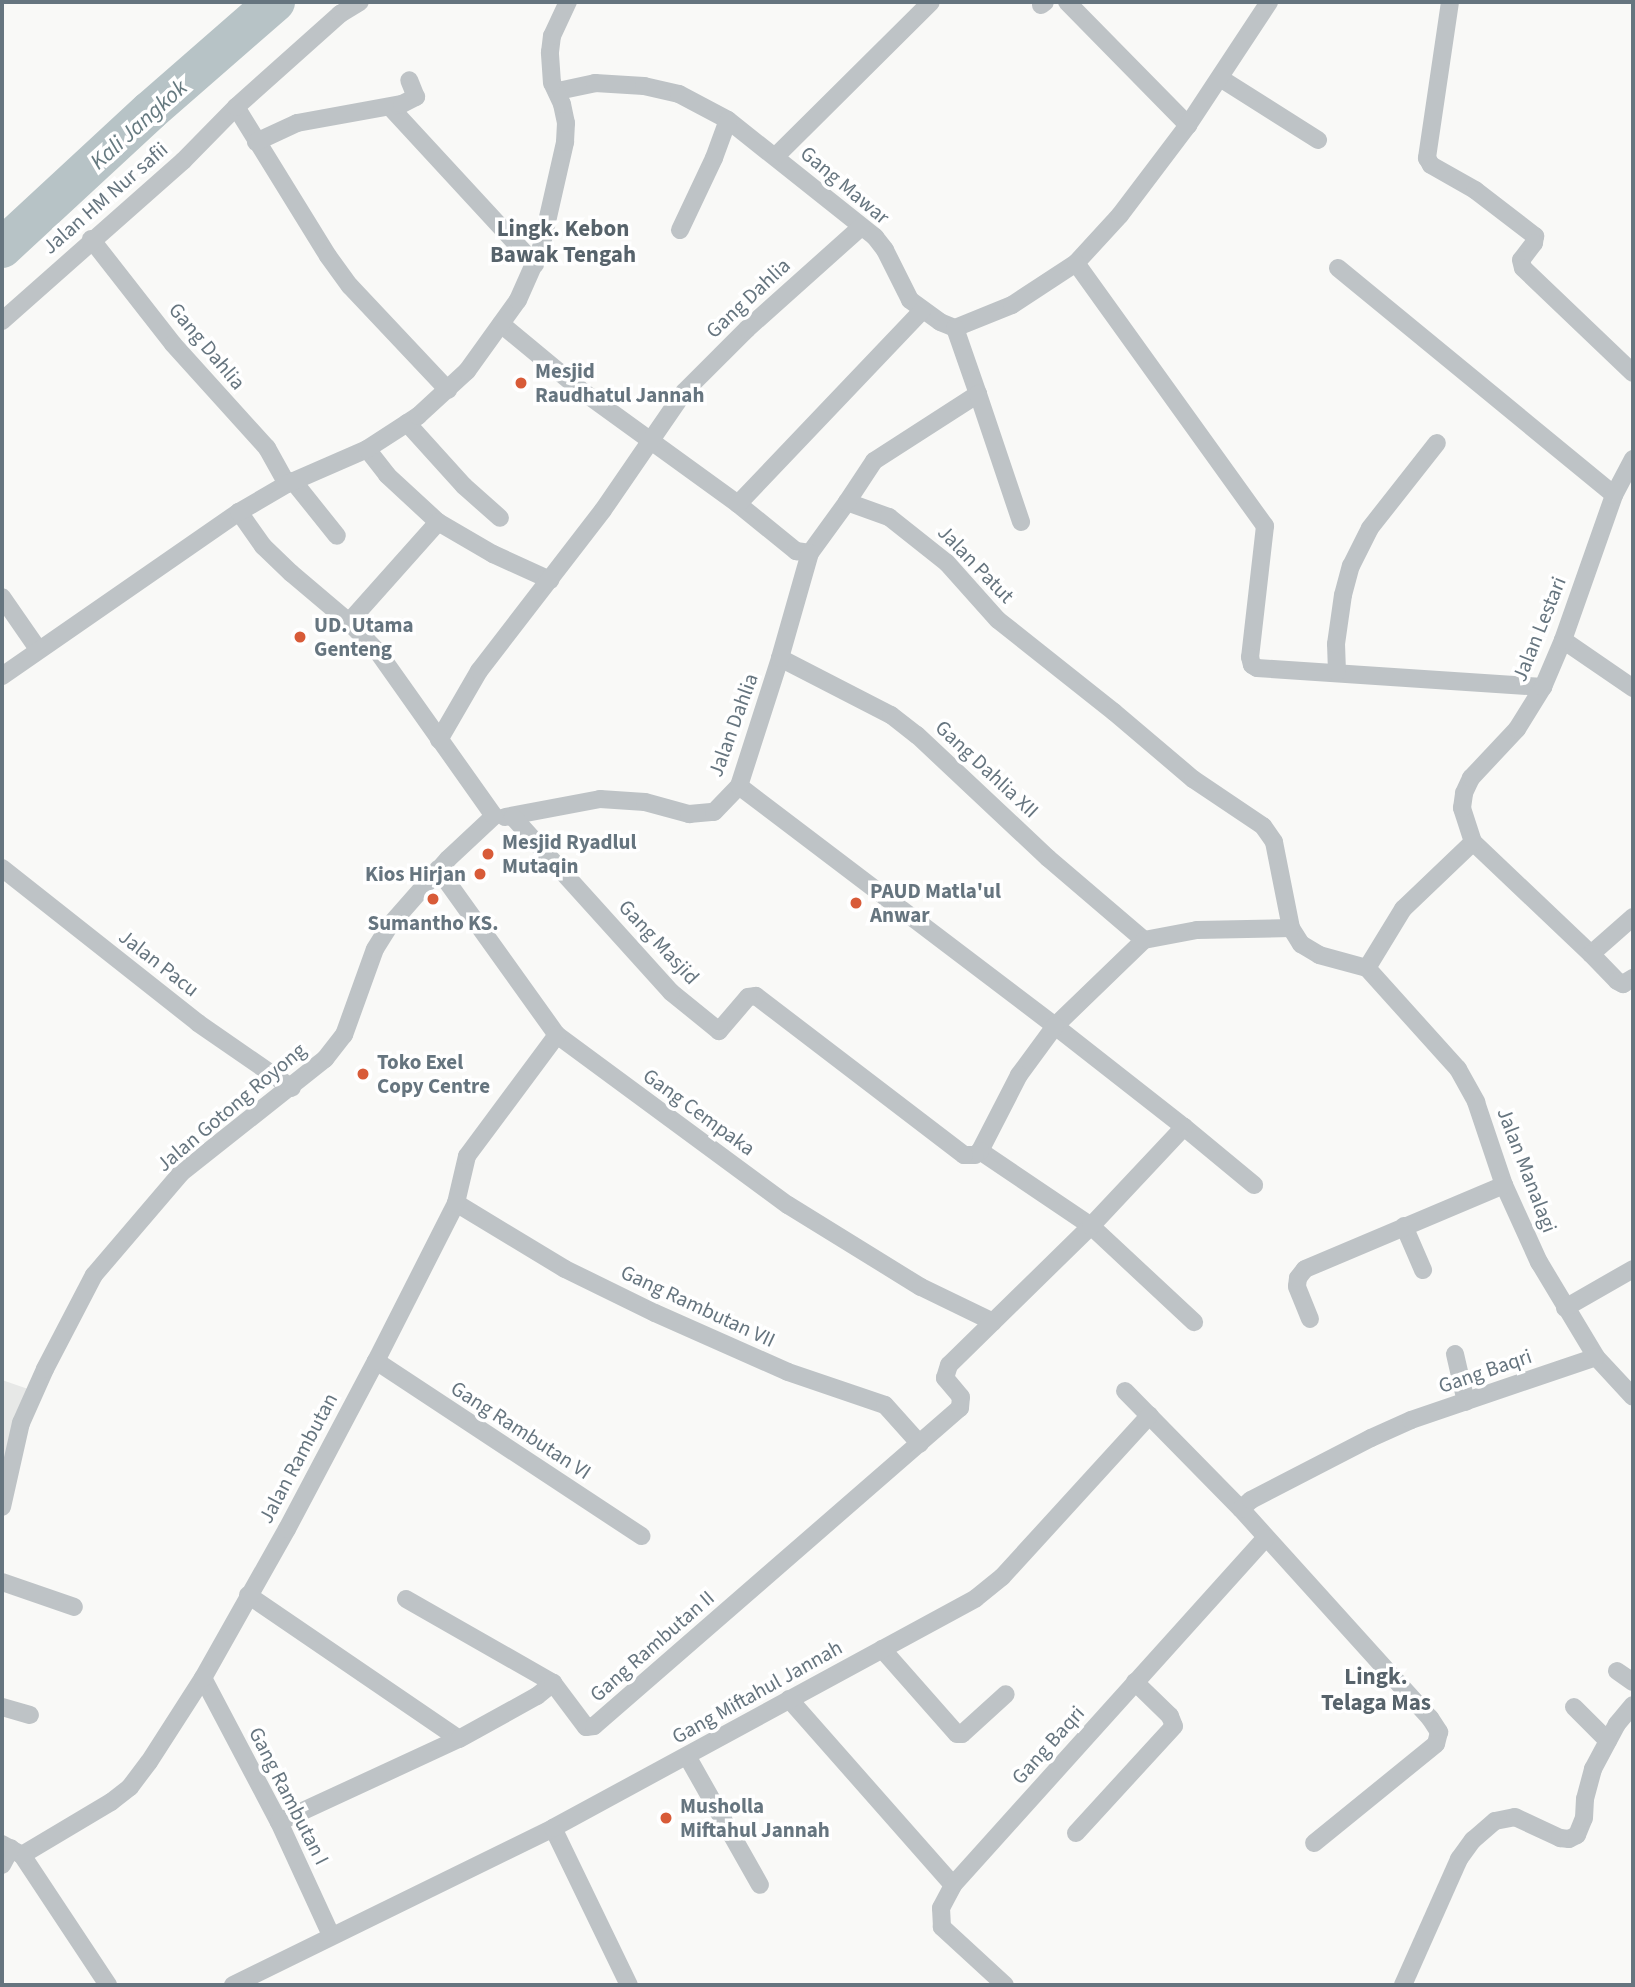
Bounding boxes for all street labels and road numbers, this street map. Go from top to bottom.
street label: Jalan HM Nur safii [37,137,173,259]
street label: Gang Mawar [795,141,895,229]
street label: Gang Dahlia [701,253,795,343]
street label: Gang Dahlia [163,297,251,395]
street label: Jalan Patut [932,520,1020,608]
street label: Jalan Lestari [1507,573,1571,685]
street label: Jalan Dahlia [703,670,763,780]
street label: Gang Dahlia XII [930,715,1044,823]
street label: Gang Masjid [613,894,705,990]
street label: Jalan Pacu [114,924,204,1002]
street label: Jalan Gotong Royong [151,1037,311,1177]
street label: Gang Cempaka [638,1063,760,1161]
street label: Jalan Manalagi [1492,1104,1562,1236]
street label: Gang Rambutan VII [617,1259,779,1353]
street label: Gang Baqri [1435,1343,1535,1399]
street label: Gang Rambutan VI [446,1375,596,1485]
street label: Jalan Rambutan [253,1389,343,1527]
street label: Gang Rambutan II [585,1585,719,1707]
street label: Gang Miftahul Jannah [667,1635,847,1749]
street label: Gang Baqri [1006,1701,1090,1789]
street label: Gang Rambutan I [243,1723,335,1869]

